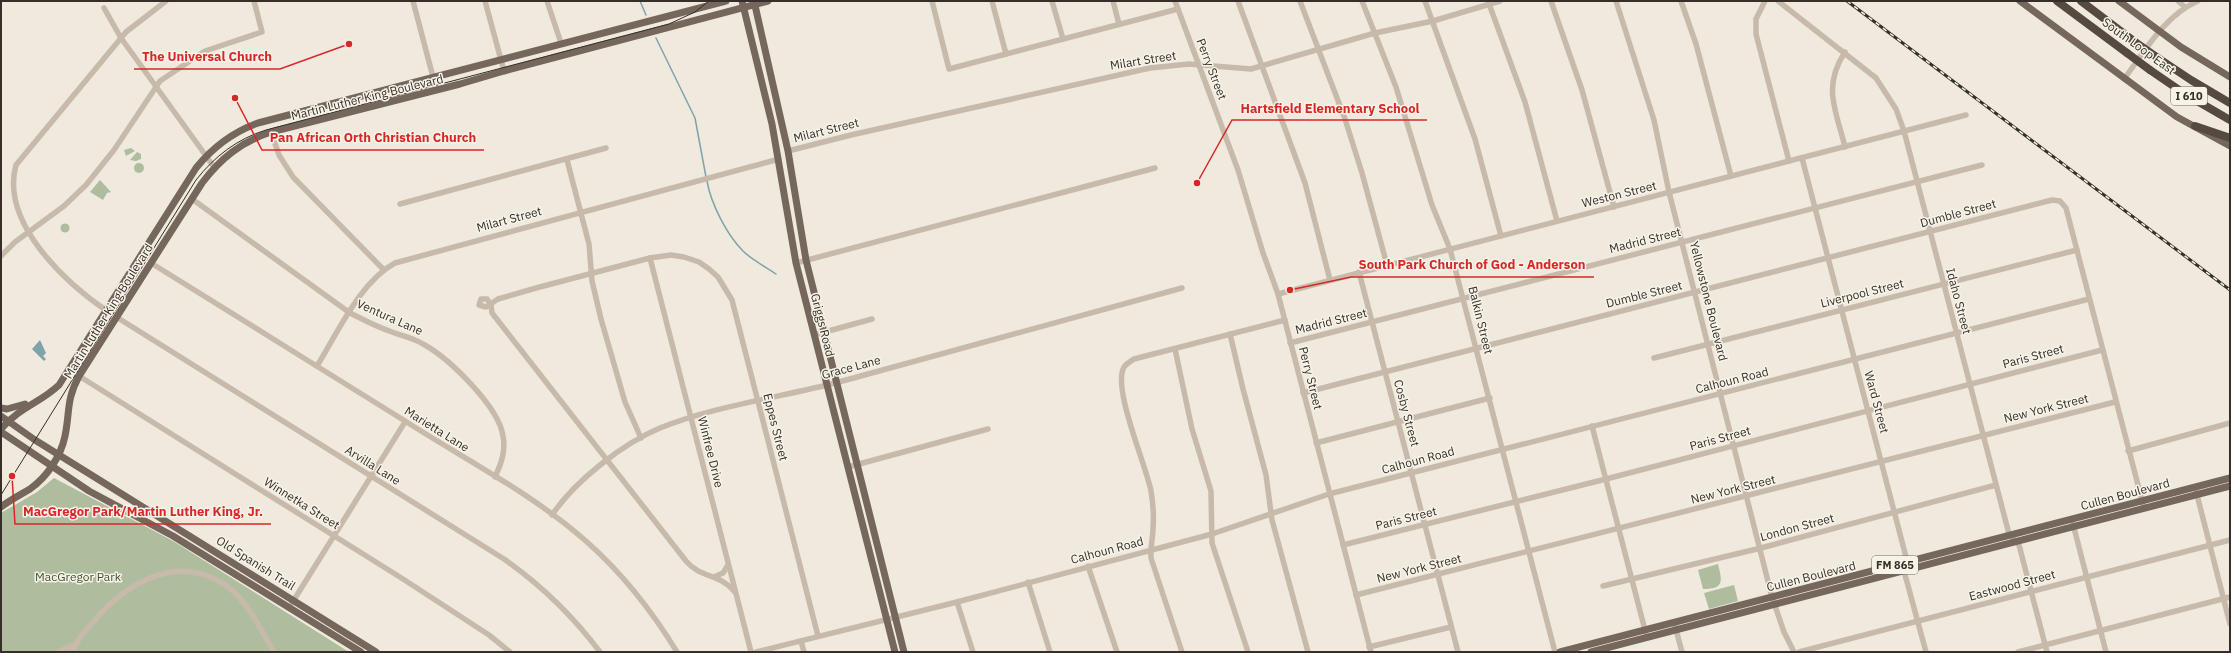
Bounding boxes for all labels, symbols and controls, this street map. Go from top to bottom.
street label: South Loop East [2099,14,2179,78]
street label: Perry Street [1193,36,1231,102]
callout: The Universal Church [134,44,280,69]
street label: Milart Street [1109,47,1177,73]
text: The Universal Church [142,48,272,65]
street label: Martin Luther King Boulevard [289,71,445,123]
road number: I 610 [2171,87,2207,105]
callout: Hartsfield Elementary School [1232,95,1427,120]
text: Hartsfield Elementary School [1241,100,1420,117]
street label: Milart Street [792,115,860,145]
callout: Pan African Orth Christian Church [262,125,484,150]
text: Pan African Orth Christian Church [270,129,476,146]
street label: Weston Street [1580,177,1658,211]
street label: Dumble Street [1918,196,1998,230]
street label: Milart Street [475,203,543,235]
street label: Madrid Street [1608,224,1682,256]
street label: Yellowstone Boulevard [1687,240,1731,362]
street label: Martin Luther King Boulevard [60,241,156,381]
callout: South Park Church of God - Anderson [1351,252,1594,277]
text: South Park Church of God - Anderson [1359,256,1585,273]
street label: Idaho Street [1943,267,1975,335]
street label: Liverpool Street [1819,275,1905,311]
street label: Dumble Street [1604,277,1684,311]
street label: Balkin Street [1465,285,1497,355]
street label: Griggs Road [808,292,838,358]
street label: Ventura Lane [355,296,426,338]
street label: Madrid Street [1294,305,1368,337]
street label: Paris Street [2001,341,2065,371]
street label: Perry Street [1296,345,1326,411]
street label: Grace Lane [820,352,882,382]
street label: Calhoun Road [1694,364,1770,396]
street label: Ward Street [1861,369,1893,435]
street label: Cosby Street [1391,378,1423,448]
street label: New York Street [2002,390,2090,426]
street label: Eppes Street [760,392,792,462]
street label: Marietta Lane [402,403,472,455]
street label: Winfree Drive [695,415,727,489]
street label: Paris Street [1688,423,1752,453]
street label: Arvilla Lane [342,442,404,488]
street label: Calhoun Road [1380,443,1456,477]
street label: New York Street [1689,471,1777,507]
street label: Winnetka Street [261,474,343,532]
street label: Cullen Boulevard [2079,475,2171,513]
callout: MacGregor Park/Martin Luther King, Jr. [15,499,271,524]
text: MacGregor Park/Martin Luther King, Jr. [23,503,263,520]
street label: Paris Street [1374,503,1438,533]
street label: London Street [1759,510,1835,544]
street label: Old Spanish Trail [214,533,298,593]
street label: Calhoun Road [1069,533,1145,567]
street label: New York Street [1375,550,1463,586]
road number: FM 865 [1872,556,1918,574]
street label: Cullen Boulevard [1765,558,1857,594]
street label: Eastwood Street [1967,566,2057,604]
park label: MacGregor Park [35,569,122,584]

